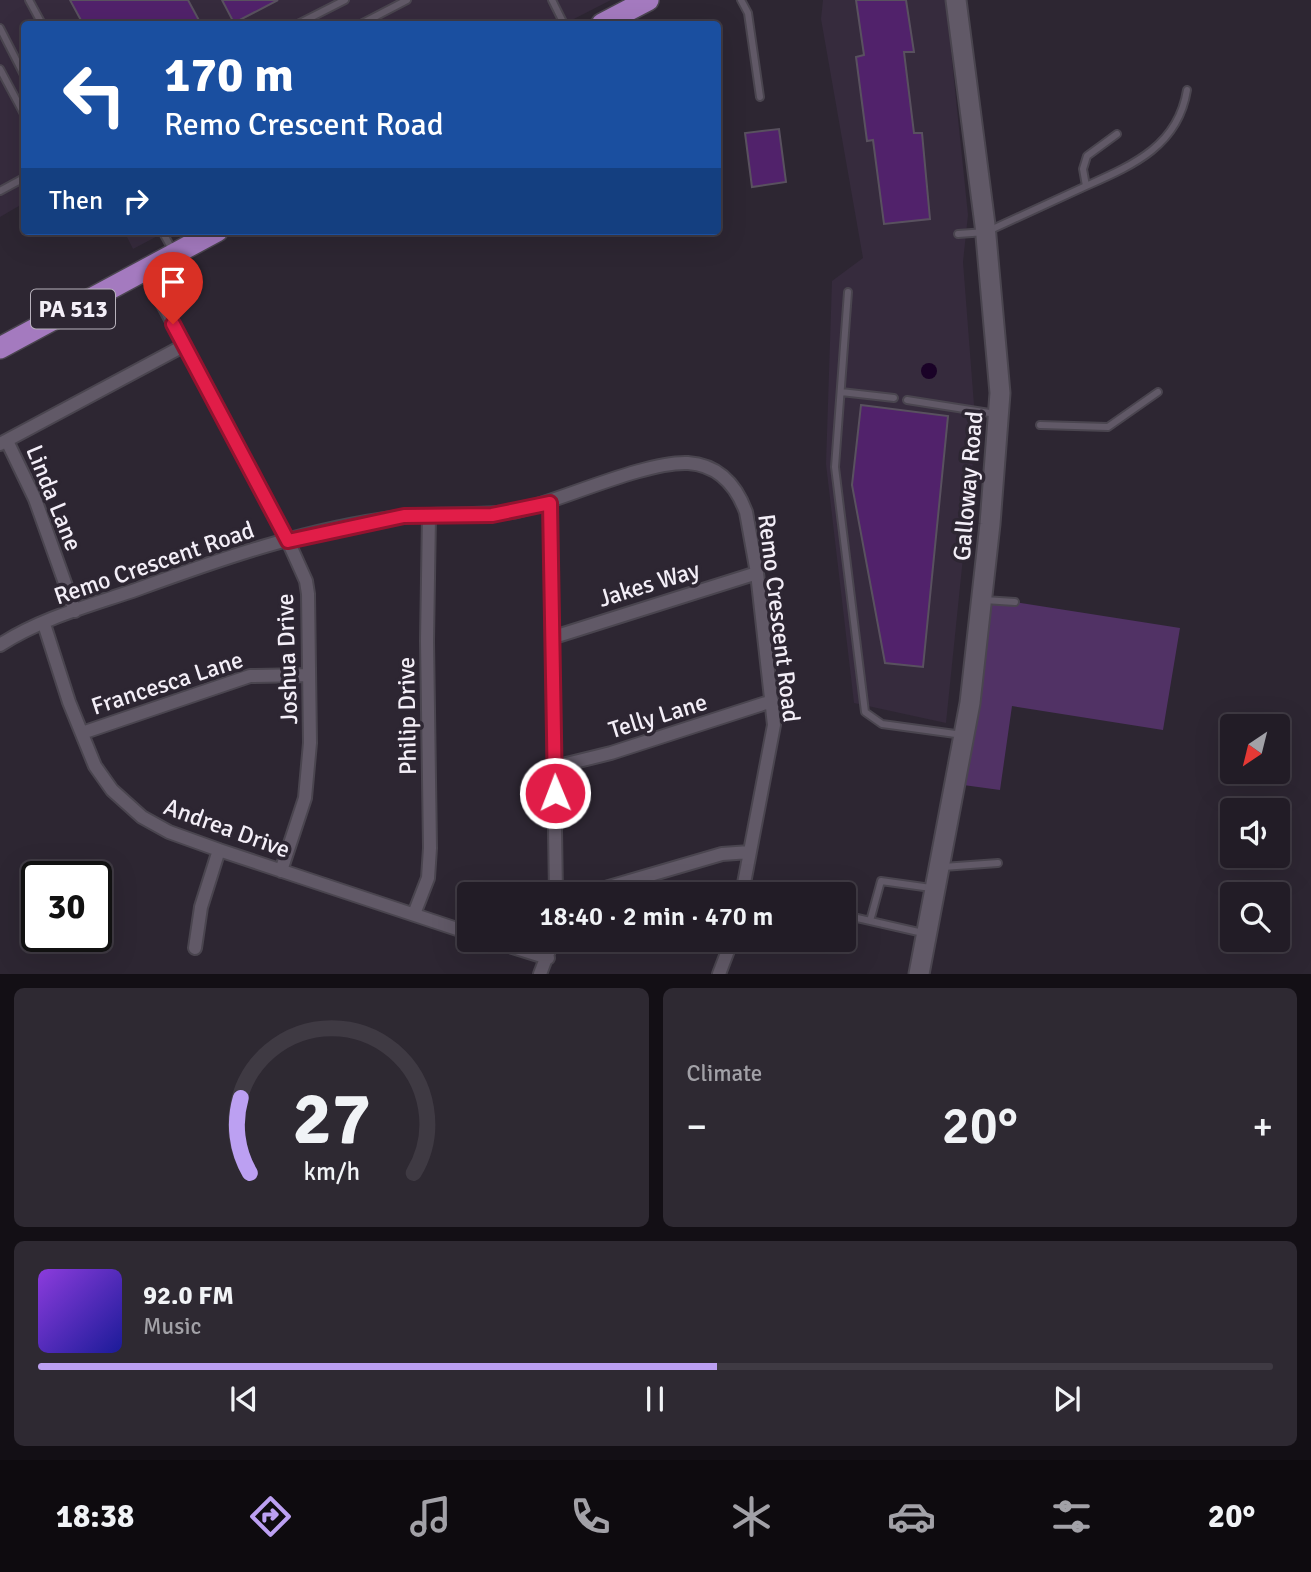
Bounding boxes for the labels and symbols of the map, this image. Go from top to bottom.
pin [143,252,203,324]
road number: PA 513 [31,290,115,328]
street label: Galloway Road [947,410,989,562]
street label: Linda Lane [19,441,89,555]
street label: Remo Crescent Road [751,512,807,724]
street label: Remo Crescent Road [50,515,258,611]
street label: Jakes Way [595,554,703,614]
street label: Joshua Drive [270,593,304,725]
street label: Francesca Lane [87,644,247,722]
street label: Philip Drive [391,657,423,775]
street label: Telly Lane [605,687,711,745]
north arrow [1220,714,1290,784]
position arrow [518,756,592,830]
street label: Andrea Drive [160,791,294,865]
speed limit sign: 30 [21,861,112,952]

